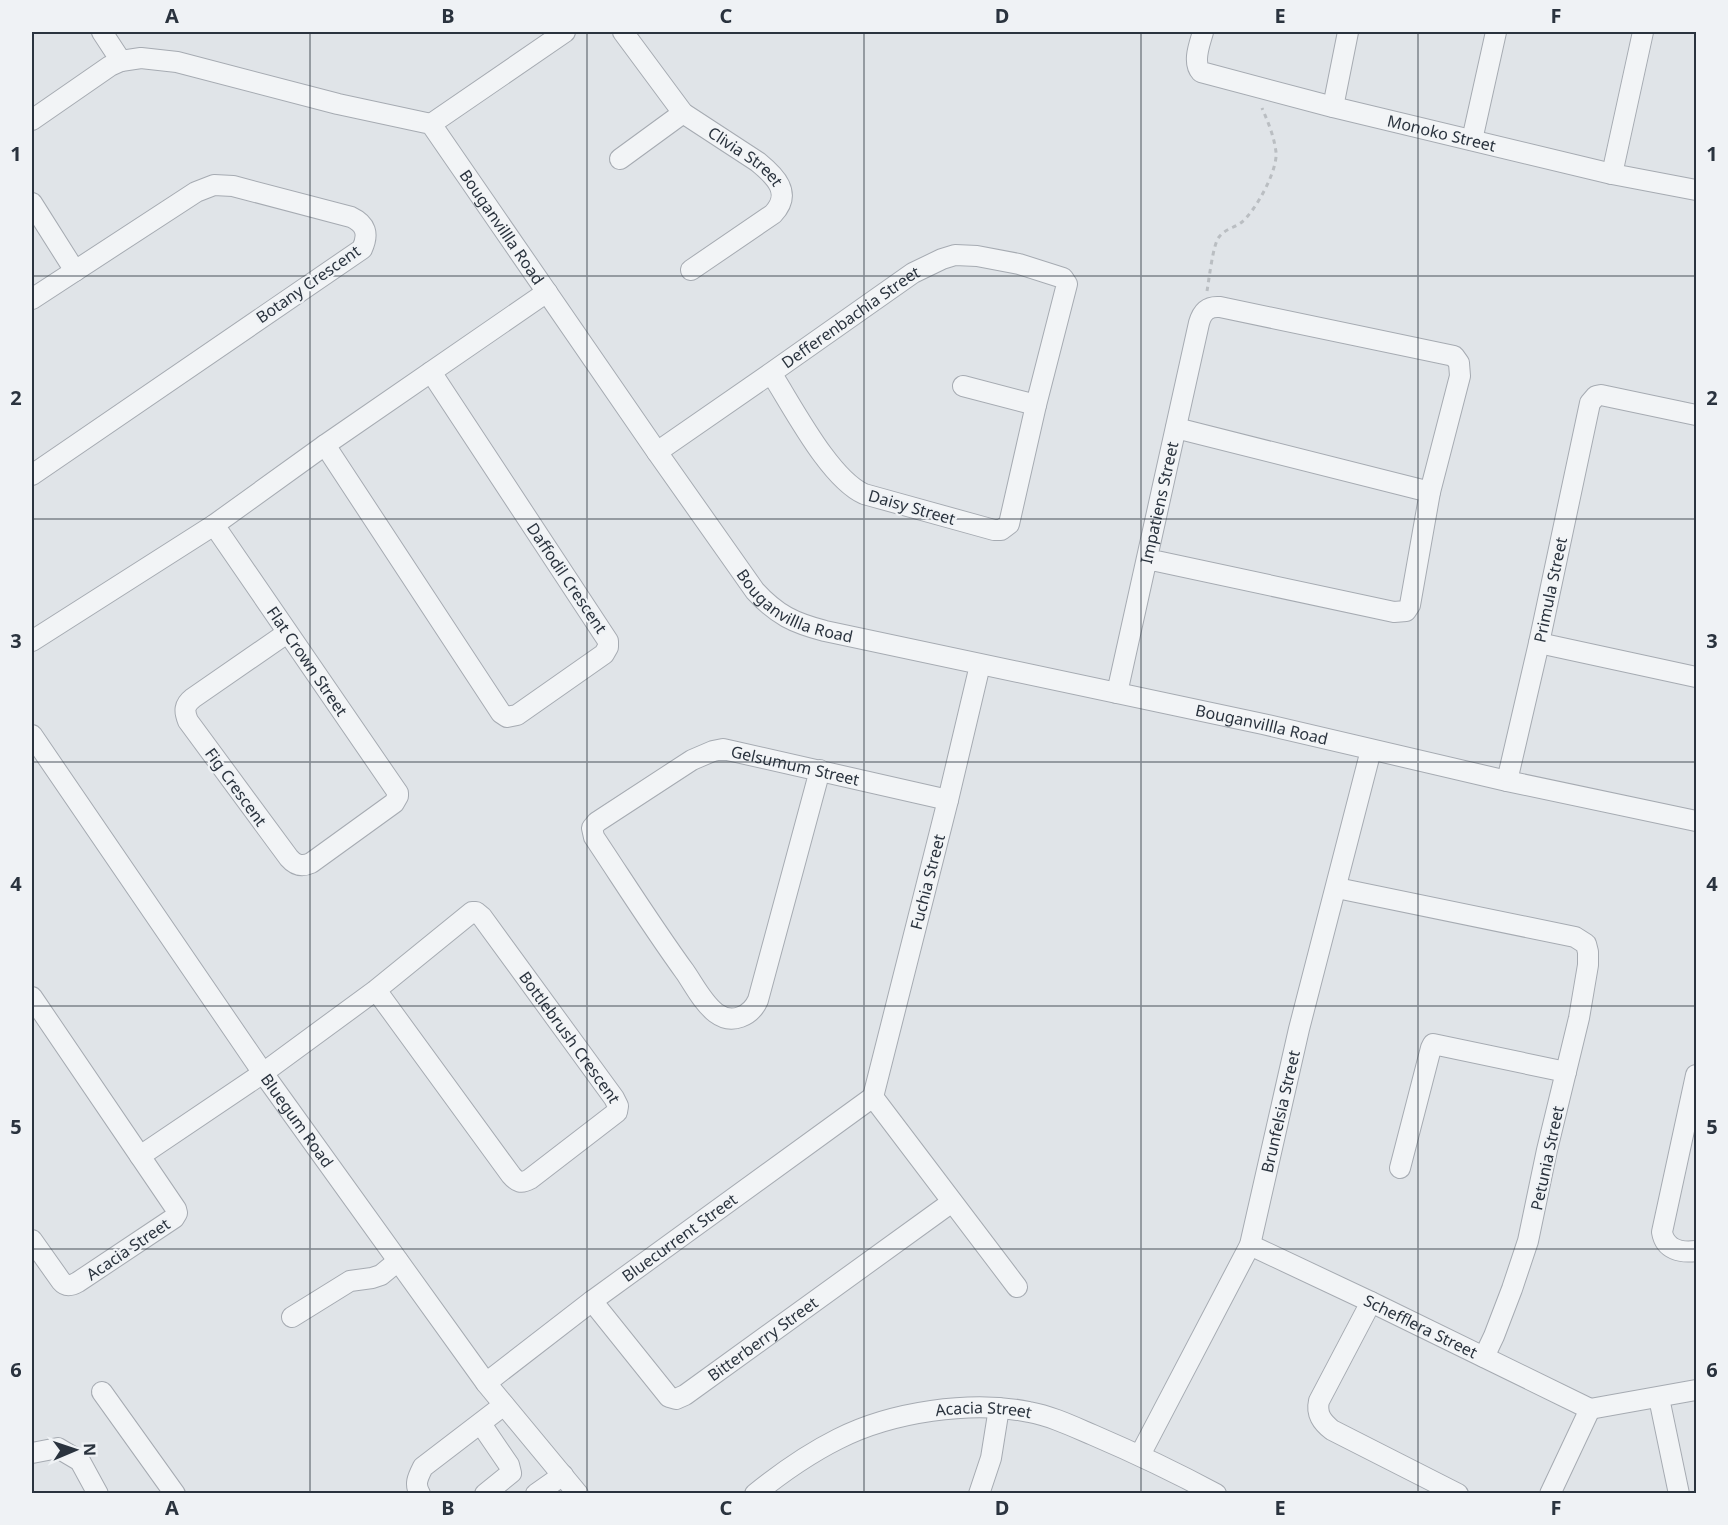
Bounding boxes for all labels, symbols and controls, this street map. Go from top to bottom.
text: A [165,2,179,29]
text: B [441,2,455,29]
text: C [720,2,733,29]
text: D [995,2,1009,29]
text: E [1274,2,1286,29]
text: F [1551,2,1561,29]
street label: Monoko Street [1385,109,1498,157]
street label: Clivia Street [704,121,788,190]
text: 1 [10,140,22,167]
text: 1 [1706,140,1718,167]
street label: Bouganvillla Road [455,165,549,289]
street label: Botany Crescent [252,240,365,328]
street label: Defferenbachia Street [777,260,923,373]
text: 2 [10,384,22,411]
text: 2 [1706,384,1718,411]
street label: Impatiens Street [1135,439,1183,566]
street label: Daisy Street [866,484,958,530]
street label: Daffodil Crescent [522,518,612,638]
street label: Primula Street [1528,535,1572,645]
street label: Bouganvillla Road [732,564,855,648]
street label: Flat Crown Street [262,602,353,720]
text: 3 [10,627,22,654]
text: 3 [1706,627,1718,654]
street label: Bouganvillla Road [1194,699,1330,750]
street label: Gelsumum Street [729,740,862,791]
street label: Fig Crescent [200,743,272,831]
street label: Fuchia Street [905,831,950,932]
text: 4 [10,870,22,897]
text: 4 [1706,870,1718,897]
street label: Bottlebrush Crescent [514,967,626,1107]
street label: Brunfelsia Street [1256,1048,1305,1175]
street label: Bluegum Road [256,1069,339,1172]
street label: Petunia Street [1525,1104,1569,1212]
text: 5 [10,1113,22,1140]
text: 5 [1706,1113,1718,1140]
street label: Bluecurrent Street [617,1188,742,1287]
street label: Acacia Street [82,1213,174,1285]
street label: Schefflera Street [1360,1289,1481,1363]
street label: Bitterberry Street [703,1291,822,1386]
text: 6 [10,1356,22,1383]
text: 6 [1706,1356,1718,1383]
street label: Acacia Street [934,1396,1034,1423]
north arrow [45,1420,105,1480]
text: N [79,1443,101,1456]
text: A [165,1494,179,1521]
text: B [441,1494,455,1521]
text: C [720,1494,733,1521]
text: D [995,1494,1009,1521]
text: E [1274,1494,1286,1521]
text: F [1551,1494,1561,1521]

